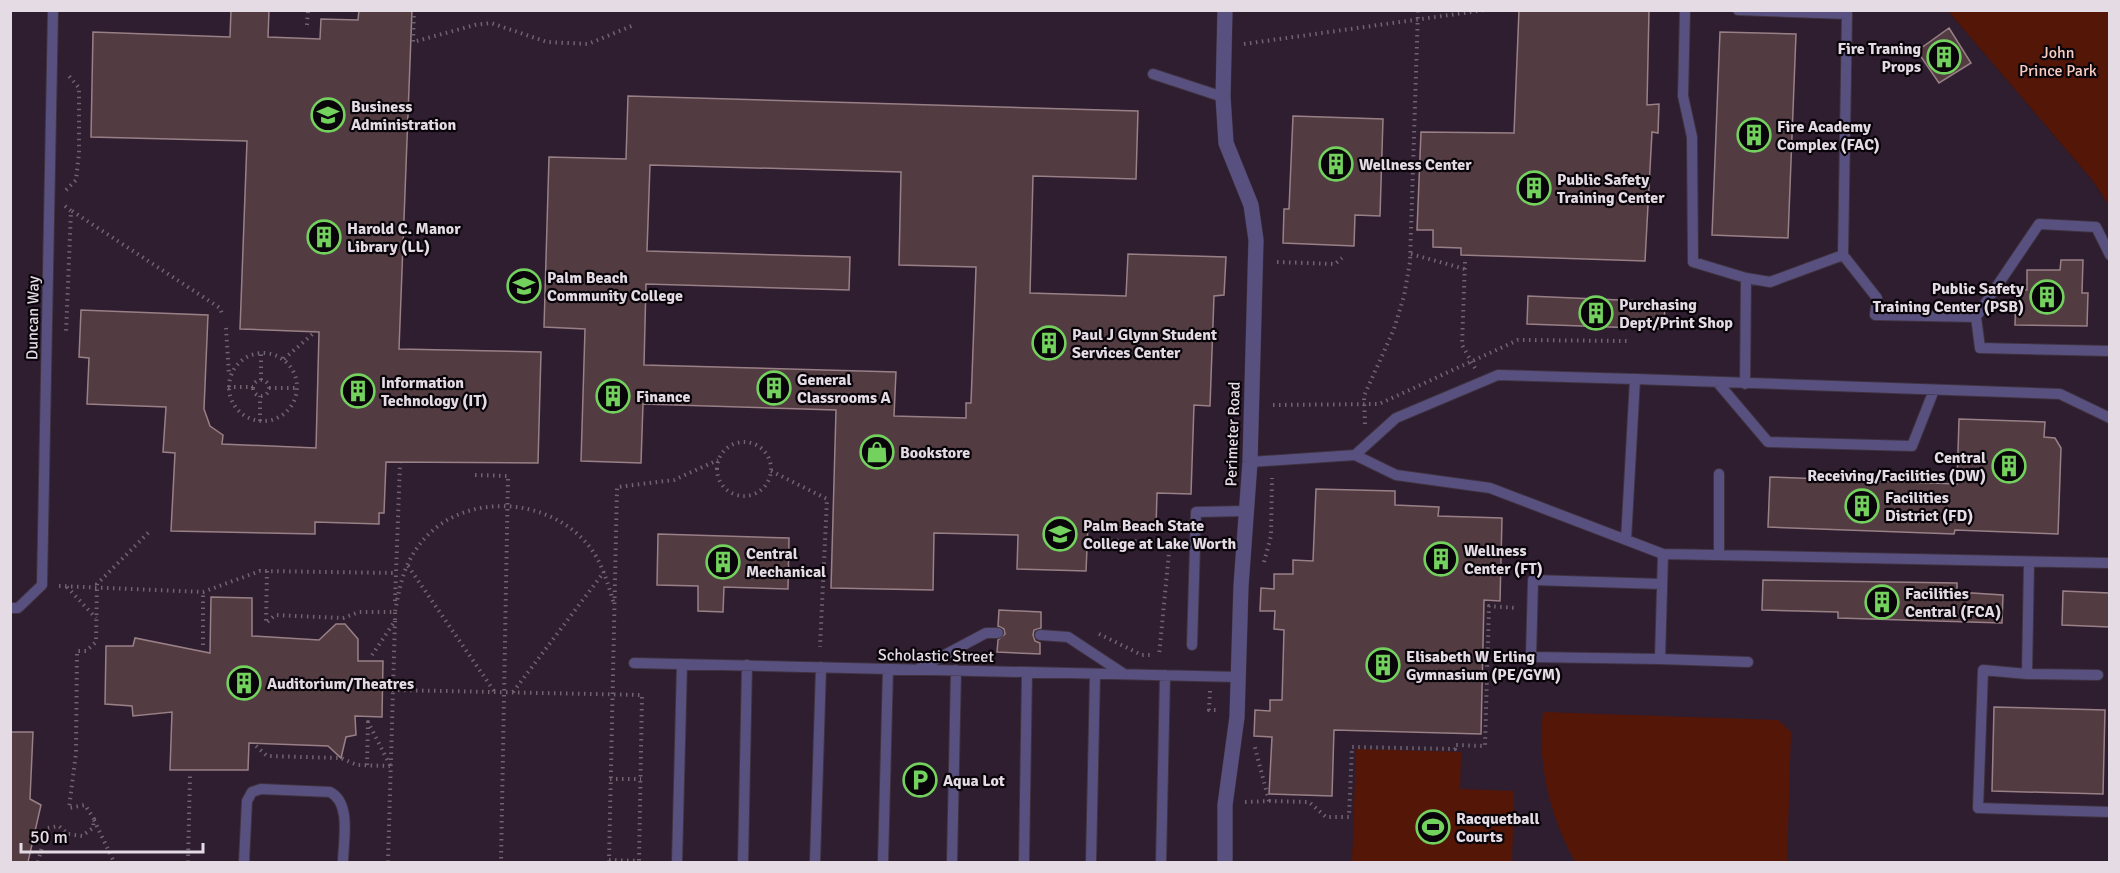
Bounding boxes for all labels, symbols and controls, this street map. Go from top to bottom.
place label: Fire Traning Props [1837,39,1921,77]
building icon: Fire Traning Props [1926,39,1962,75]
park label: John Prince Park [2019,43,2097,81]
school or university icon: Business Administration [310,97,346,133]
place label: Business Administration [351,97,456,135]
building icon: Fire Academy Complex (FAC) [1736,117,1772,153]
place label: Fire Academy Complex (FAC) [1777,117,1880,155]
building icon: Wellness Center [1318,146,1354,182]
place label: Wellness Center [1359,155,1472,175]
building icon: Public Safety Training Center [1516,170,1552,206]
place label: Public Safety Training Center [1557,170,1665,208]
building icon: Harold C. Manor Library (LL) [306,219,342,255]
place label: Harold C. Manor Library (LL) [347,219,461,257]
school or university icon: Palm Beach Community College [506,268,542,304]
place label: Palm Beach Community College [547,268,683,306]
street label: Duncan Way [22,275,44,360]
place label: Public Safety Training Center (PSB) [1873,279,2024,317]
building icon: Public Safety Training Center (PSB) [2029,279,2065,315]
building icon: Purchasing Dept/Print Shop [1578,295,1614,331]
place label: Purchasing Dept/Print Shop [1619,295,1733,333]
building icon: Paul J Glynn Student Services Center [1031,325,1067,361]
place label: Paul J Glynn Student Services Center [1072,325,1217,363]
building icon: General Classrooms A [756,370,792,406]
place label: General Classrooms A [797,370,892,408]
building icon: Information Technology (IT) [340,373,376,409]
place label: Information Technology (IT) [381,373,488,411]
building icon: Finance [595,378,631,414]
street label: Perimeter Road [1221,381,1245,487]
place label: Finance [636,387,691,407]
shop icon: Bookstore [859,434,895,470]
place label: Bookstore [900,443,970,463]
place label: Central Receiving/Facilities (DW) [1807,448,1986,486]
building icon: Central Receiving/Facilities (DW) [1991,448,2027,484]
building icon: Facilities District (FD) [1844,488,1880,524]
place label: Facilities District (FD) [1885,488,1973,526]
school or university icon: Palm Beach State College at Lake Worth [1042,516,1078,552]
place label: Palm Beach State College at Lake Worth [1083,516,1237,554]
building icon: Wellness Center (FT) [1423,541,1459,577]
place label: Wellness Center (FT) [1464,541,1543,579]
building icon: Central Mechanical [705,544,741,580]
place label: Central Mechanical [746,544,826,582]
building icon: Facilities Central (FCA) [1864,584,1900,620]
place label: Facilities Central (FCA) [1905,584,2001,622]
street label: Scholastic Street [878,645,995,667]
building icon: Elisabeth W Erling Gymnasium (PE/GYM) [1365,647,1401,683]
place label: Elisabeth W Erling Gymnasium (PE/GYM) [1406,647,1561,685]
building icon: Auditorium/Theatres [226,665,262,701]
place label: Auditorium/Theatres [267,674,414,694]
parking icon: Aqua Lot [902,762,938,798]
place label: Aqua Lot [943,771,1005,791]
sports icon: Racquetball Courts [1415,809,1451,845]
place label: Racquetball Courts [1456,809,1539,847]
scale bar [21,816,202,854]
text: 50 m [30,826,68,848]

